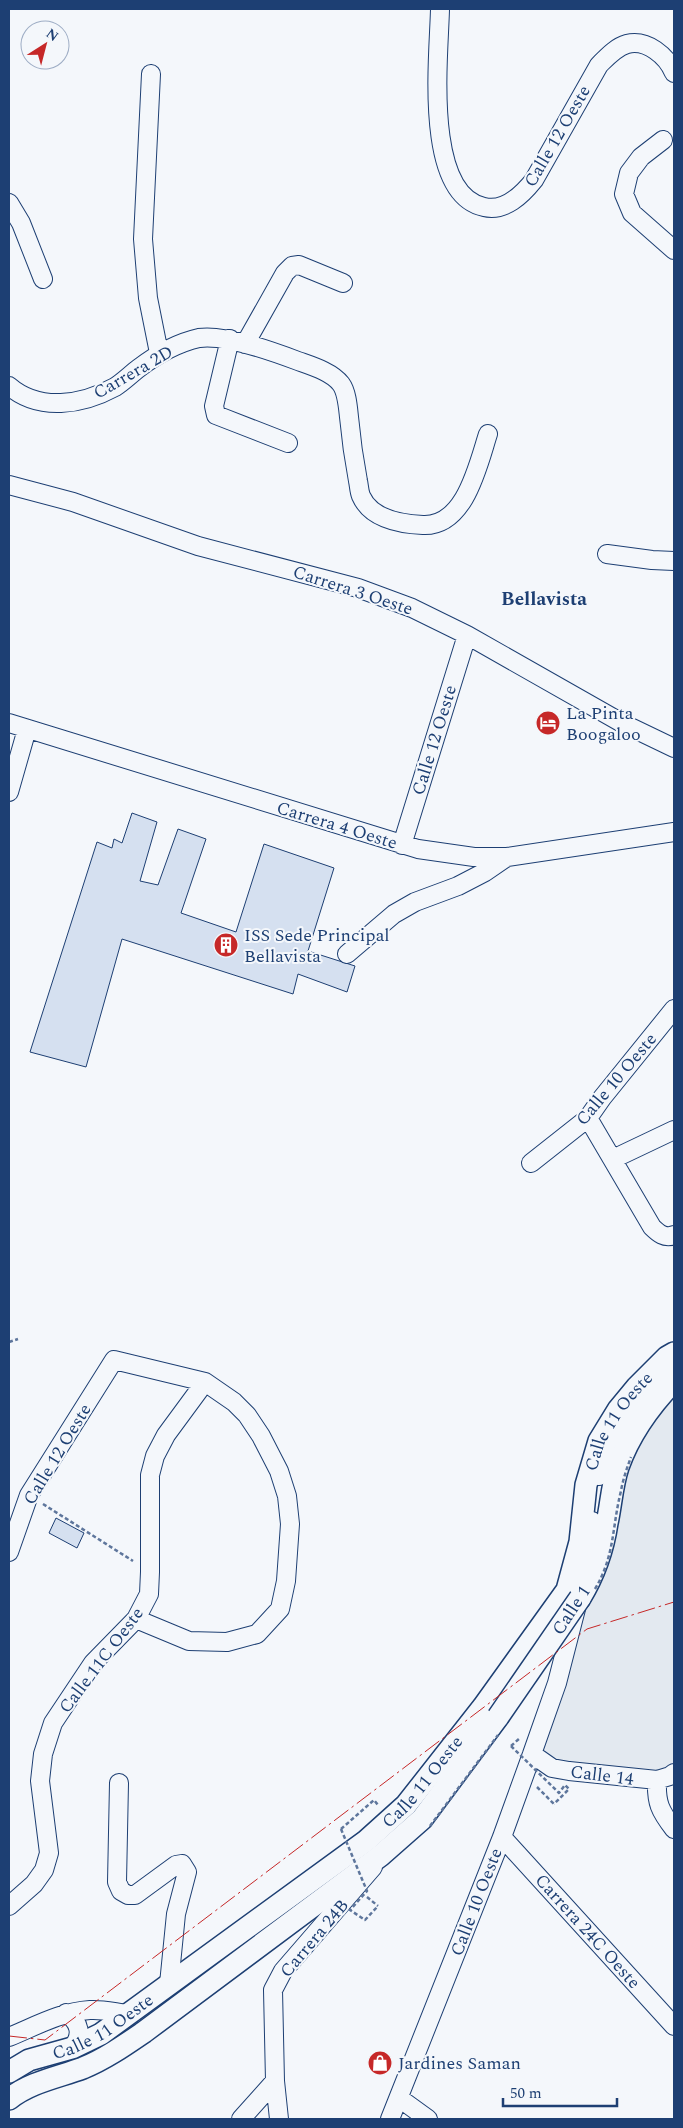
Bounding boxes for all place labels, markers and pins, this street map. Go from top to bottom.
place label: La Pinta Boogaloo [566,700,641,748]
hotel icon: La Pinta Boogaloo [535,710,561,736]
place label: ISS Sede Principal Bellavista [244,922,390,970]
building icon: ISS Sede Principal Bellavista [213,932,239,958]
shop icon: Jardines Saman [367,2050,393,2076]
place label: Jardines Saman [398,2050,521,2077]

